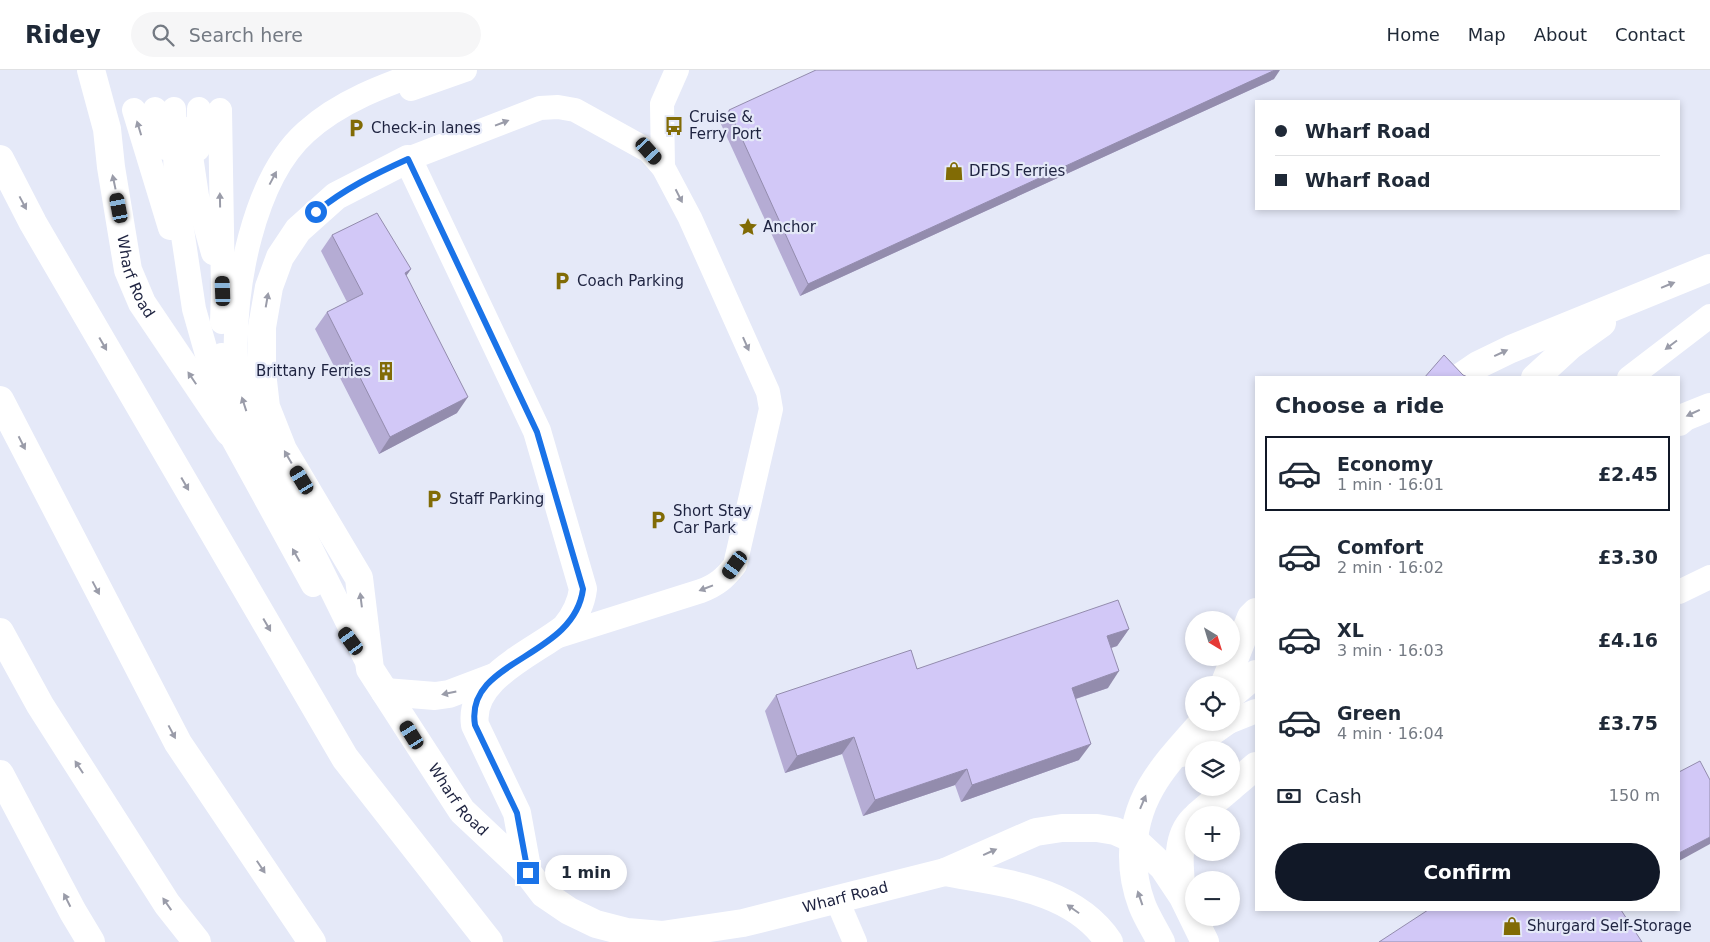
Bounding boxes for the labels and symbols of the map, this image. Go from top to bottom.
place label: Cruise & Ferry Port [689,108,762,143]
bus stop icon: Cruise & Ferry Port [663,115,685,137]
parking icon: Check-in lanes [345,117,367,139]
place label: Check-in lanes [371,119,481,137]
one-way arrow [495,119,510,126]
one-way arrow [135,120,143,135]
car [633,135,664,167]
shop icon: DFDS Ferries [943,160,965,182]
place label: DFDS Ferries [969,162,1066,180]
one-way arrow [269,171,277,185]
one-way arrow [109,174,117,190]
one-way arrow [675,189,683,204]
car [108,192,129,224]
one-way arrow [216,192,224,208]
one-way arrow [19,195,27,210]
route start [305,201,327,223]
place icon: Anchor [737,216,759,238]
place label: Anchor [763,218,817,236]
street label: Wharf Road [113,234,158,321]
parking icon: Coach Parking [551,270,573,292]
place label: Coach Parking [577,272,684,290]
car [214,276,231,306]
one-way arrow [1661,281,1675,289]
one-way arrow [263,291,271,307]
one-way arrow [99,337,108,350]
one-way arrow [743,337,751,351]
one-way arrow [1664,340,1678,350]
one-way arrow [1494,349,1508,357]
building icon: Brittany Ferries [375,360,397,382]
place label: Brittany Ferries [256,362,371,380]
one-way arrow [187,371,197,384]
one-way arrow [240,396,248,411]
one-way arrow [1686,408,1701,417]
one-way arrow [18,436,26,450]
one-way arrow [283,450,292,463]
car [287,463,316,497]
one-way arrow [180,478,189,491]
parking icon: Staff Parking [423,488,445,510]
place label: Staff Parking [449,490,544,508]
place label: Short Stay Car Park [673,502,752,537]
parking icon: Short Stay Car Park [647,509,669,531]
one-way arrow [292,548,301,561]
car [720,548,749,582]
one-way arrow [92,580,100,595]
one-way arrow [699,585,714,593]
one-way arrow [357,592,365,608]
north arrow [1185,611,1240,666]
one-way arrow [262,618,271,631]
car [336,624,365,658]
one-way arrow [440,690,456,698]
car [397,718,426,752]
one-way arrow [168,724,176,739]
one-way arrow [75,760,84,773]
street label: Wharf Road [424,760,492,840]
one-way arrow [1139,795,1147,809]
one-way arrow [983,848,997,856]
callout: 1 min [546,856,628,890]
one-way arrow [257,860,266,874]
route end [517,862,539,884]
street label: Wharf Road [801,878,890,917]
one-way arrow [1135,891,1143,906]
one-way arrow [63,893,71,907]
one-way arrow [162,897,172,910]
one-way arrow [1066,904,1080,914]
shop icon: Shurgard Self-Storage [1501,915,1523,937]
place label: Shurgard Self-Storage [1527,917,1692,935]

